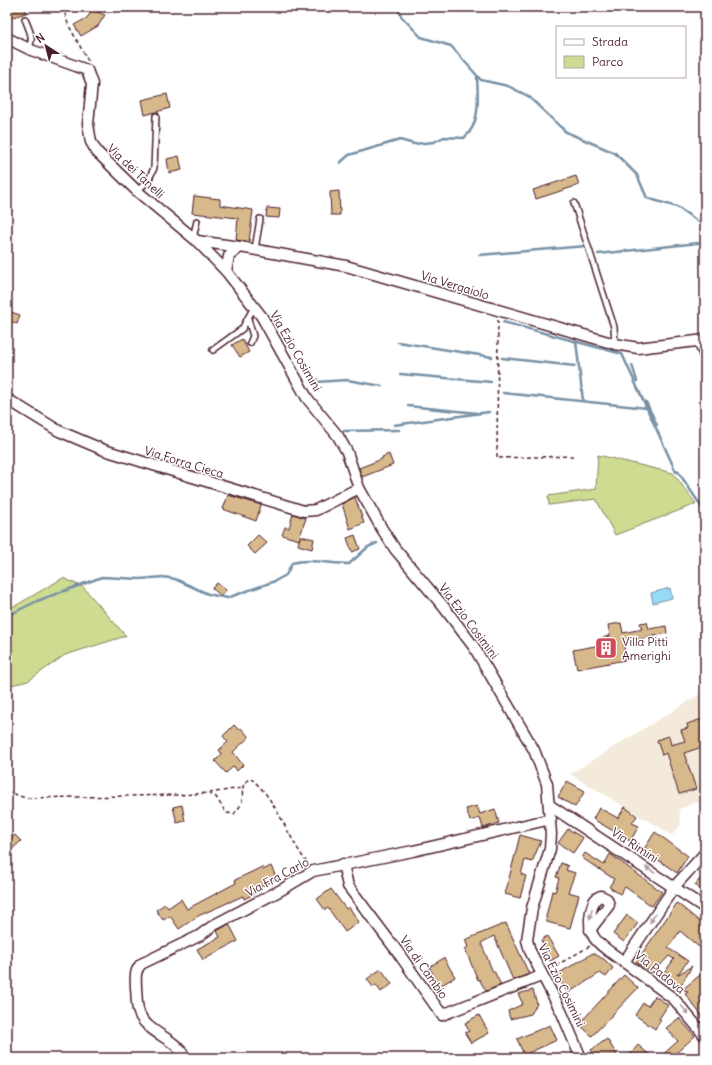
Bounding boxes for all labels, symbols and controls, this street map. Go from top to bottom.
north arrow [26,26,66,66]
legend [556,26,686,78]
text: N [33,30,47,46]
text: Strada [592,34,628,49]
text: Parco [592,54,624,69]
street label: Via dei Tanelli [104,141,168,201]
street label: Via Vergaiolo [419,268,491,303]
street label: Via Ezio Cosimini [267,308,325,394]
street label: Via Forra Cieca [143,443,226,481]
street label: Via Ezio Cosimini [436,580,502,662]
place label: Villa Pitti Amerighi [622,634,671,663]
building icon: Villa Pitti Amerighi [593,635,619,661]
street label: Via Rimini [609,824,661,866]
street label: Via Fra Carlo [243,854,311,900]
one-way arrow [644,866,655,874]
one-way arrow [587,908,593,920]
one-way arrow [649,913,657,924]
street label: Via di Cambio [397,932,451,1002]
street label: Via Ezio Cosimini [535,941,589,1029]
street label: Via Padova [632,947,688,997]
one-way arrow [680,1005,689,1015]

